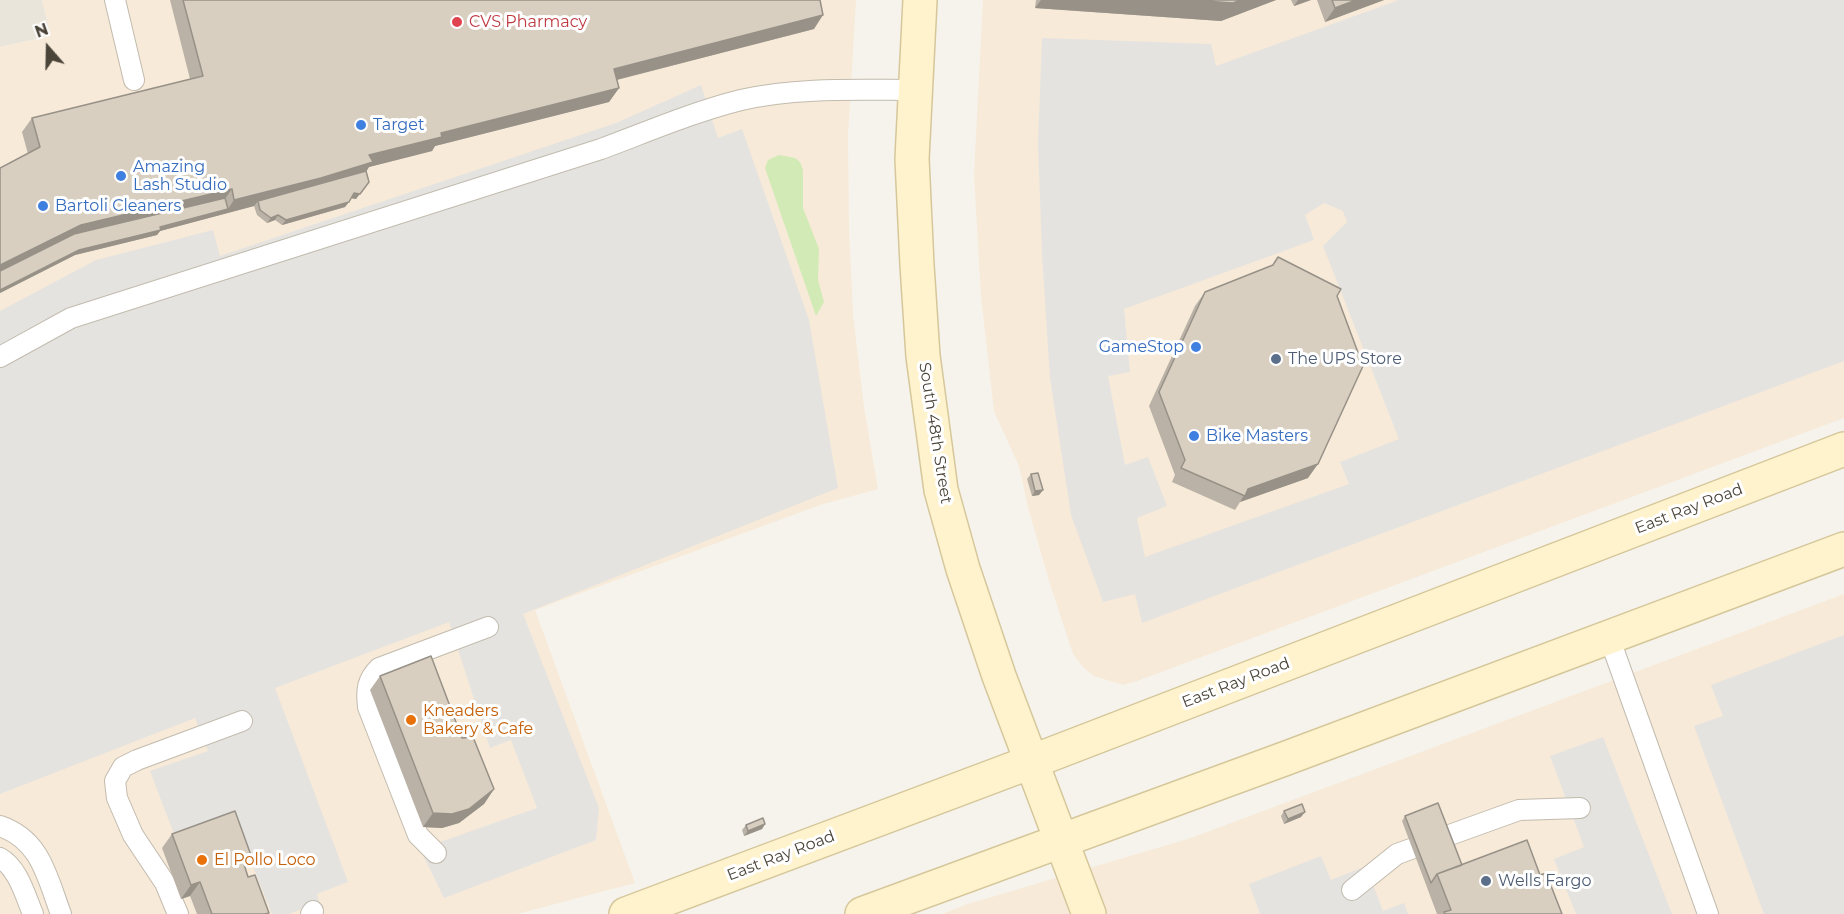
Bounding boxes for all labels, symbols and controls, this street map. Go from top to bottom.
place label: CVS Pharmacy [469,12,587,32]
marker: CVS Pharmacy [450,15,464,29]
north arrow [18,18,78,78]
text: N [32,19,51,42]
place label: Target [373,115,424,135]
marker: Target [354,118,368,132]
place label: Amazing Lash Studio [133,157,227,195]
marker: Amazing Lash Studio [114,169,128,183]
place label: Bartoli Cleaners [55,196,181,216]
marker: Bartoli Cleaners [36,199,50,213]
place label: GameStop [1099,337,1184,357]
marker: GameStop [1189,340,1203,354]
place label: The UPS Store [1288,349,1402,369]
marker: The UPS Store [1269,352,1283,366]
street label: South 48th Street [914,361,956,505]
place label: Bike Masters [1206,426,1308,446]
marker: Bike Masters [1187,429,1201,443]
street label: East Ray Road [1632,480,1746,538]
street label: East Ray Road [1179,654,1293,712]
place label: Kneaders Bakery & Cafe [423,701,533,739]
marker: Kneaders Bakery & Cafe [404,713,418,727]
street label: East Ray Road [724,827,838,885]
place label: El Pollo Loco [214,850,316,870]
marker: El Pollo Loco [195,853,209,867]
place label: Wells Fargo [1498,871,1592,891]
marker: Wells Fargo [1479,874,1493,888]

